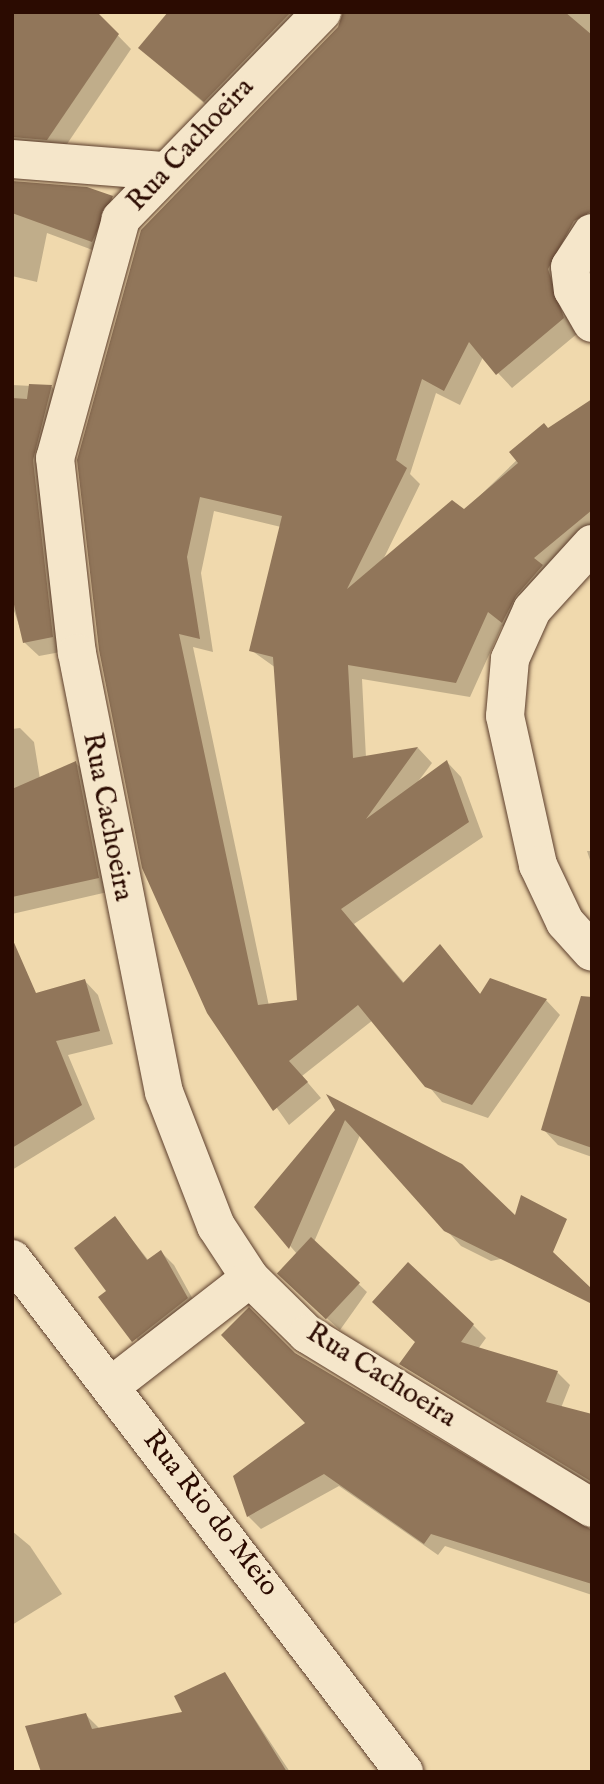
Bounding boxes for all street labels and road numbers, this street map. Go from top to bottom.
street label: Rua Cachoeira [121,71,261,219]
street label: Rua Cachoeira [74,730,140,904]
street label: Rua Cachoeira [300,1317,462,1435]
street label: Rua Rio do Meio [135,1424,285,1604]

